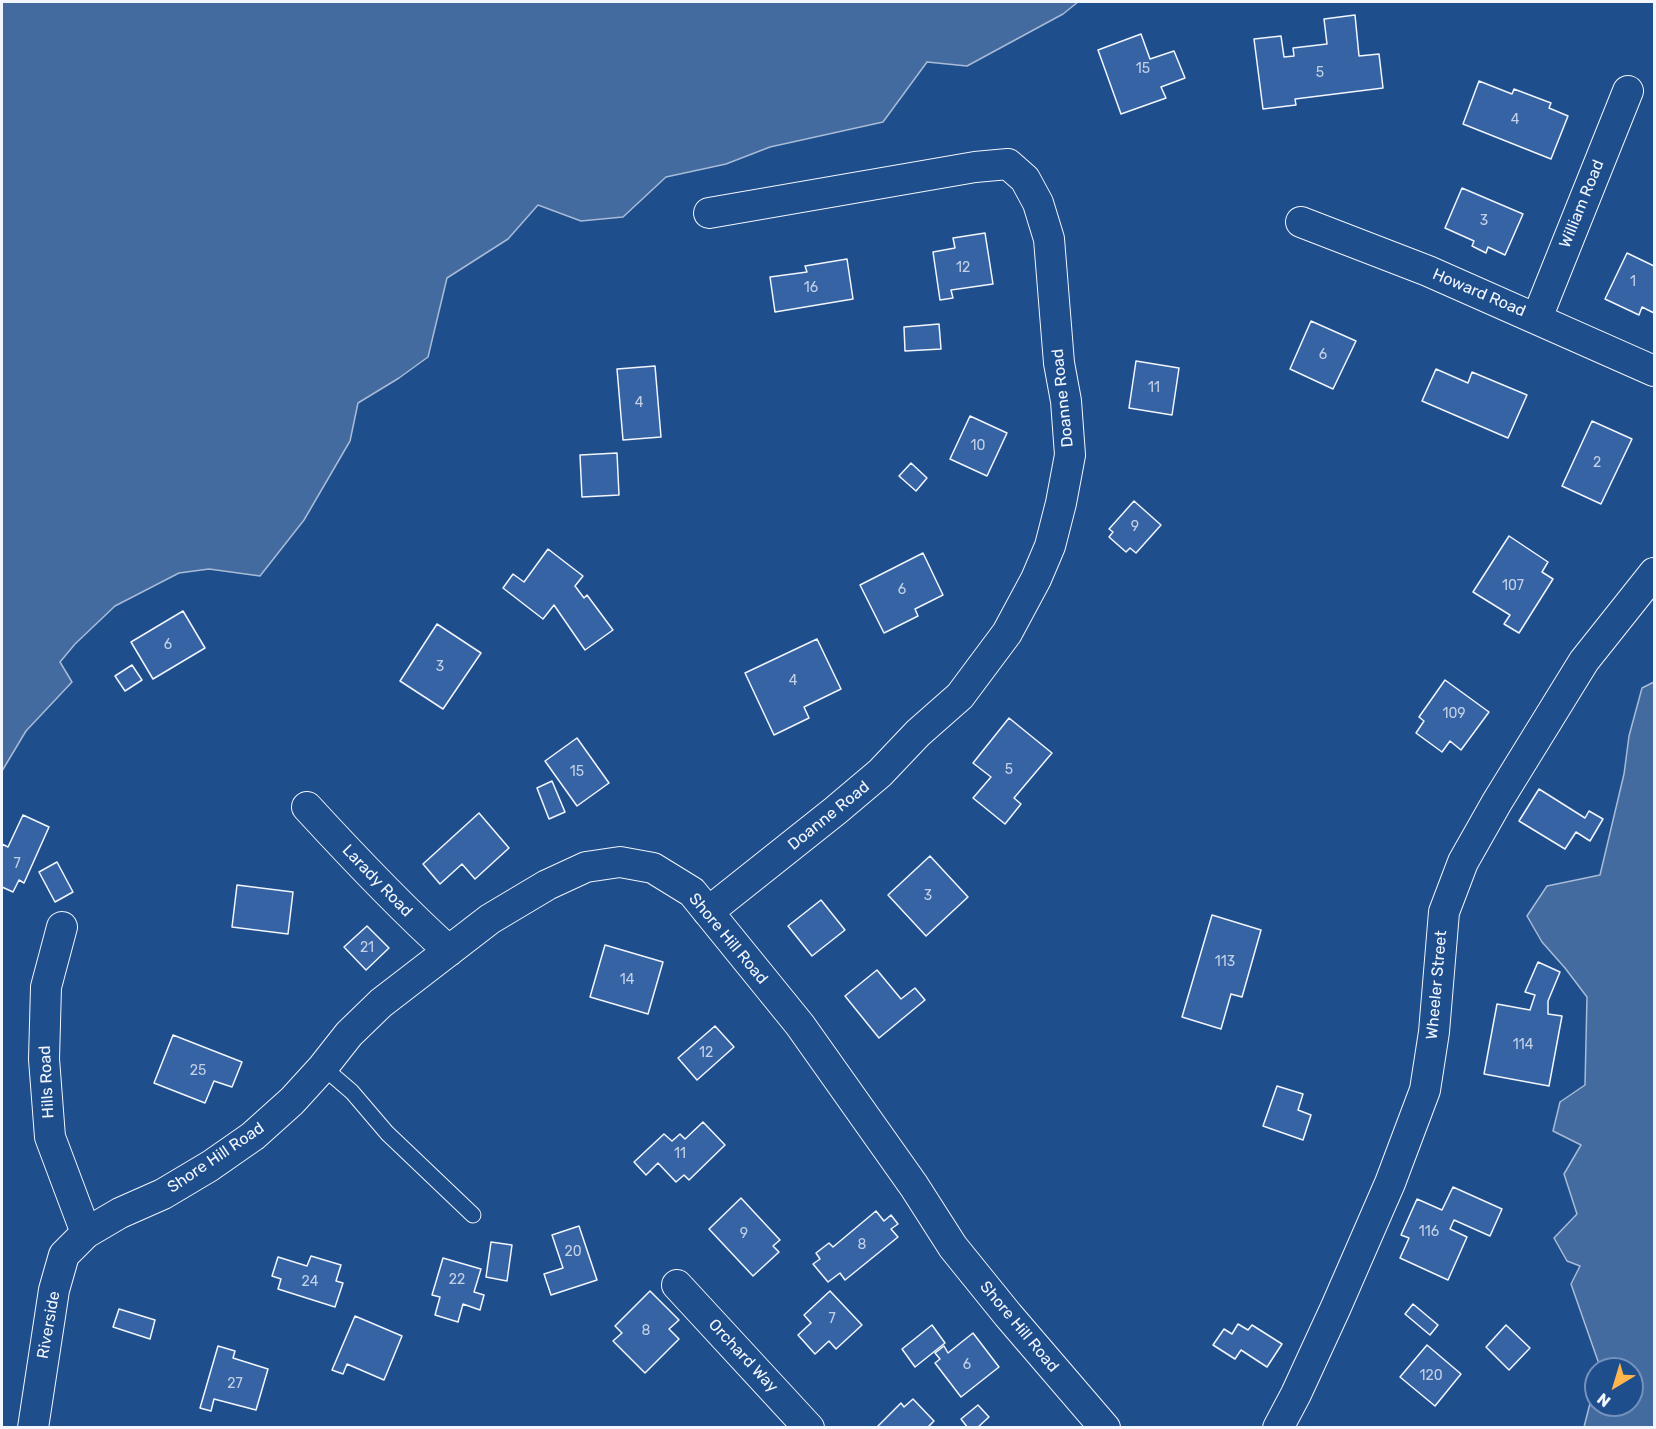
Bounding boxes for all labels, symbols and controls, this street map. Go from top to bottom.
house number: 15 [1136,61,1150,77]
house number: 5 [1316,65,1324,81]
house number: 4 [1511,112,1519,128]
street label: William Road [1556,157,1608,251]
house number: 3 [1480,213,1488,229]
house number: 12 [956,260,970,276]
street label: Howard Road [1430,265,1528,321]
house number: 1 [1630,274,1636,290]
house number: 16 [804,280,818,296]
house number: 6 [1319,347,1327,363]
street label: Doanne Road [1048,348,1078,448]
house number: 11 [1148,380,1160,396]
house number: 4 [635,395,643,411]
house number: 10 [971,438,985,454]
house number: 2 [1593,455,1601,471]
house number: 9 [1131,519,1139,535]
house number: 107 [1502,578,1524,594]
house number: 6 [898,582,906,598]
house number: 6 [164,637,172,653]
house number: 3 [436,659,444,675]
house number: 4 [789,673,797,689]
house number: 109 [1442,706,1466,722]
house number: 5 [1005,762,1013,778]
house number: 15 [570,764,584,780]
street label: Doanne Road [784,777,874,855]
street label: Larady Road [338,841,416,921]
house number: 7 [13,856,21,872]
house number: 3 [924,888,932,904]
street label: Shore Hill Road [684,890,772,988]
street label: Wheeler Street [1423,930,1451,1040]
house number: 21 [360,940,374,956]
house number: 113 [1215,954,1235,970]
house number: 14 [620,972,634,988]
house number: 114 [1513,1037,1533,1053]
street label: Hills Road [36,1045,58,1119]
house number: 12 [699,1045,713,1061]
house number: 25 [190,1063,206,1079]
street label: Shore Hill Road [164,1119,268,1197]
house number: 11 [674,1146,686,1162]
house number: 116 [1419,1224,1439,1240]
house number: 9 [740,1226,748,1242]
house number: 8 [858,1237,866,1253]
house number: 20 [564,1244,582,1260]
house number: 22 [449,1272,465,1288]
house number: 24 [302,1274,318,1290]
street label: Shore Hill Road [975,1278,1063,1376]
street label: Riverside [34,1290,64,1360]
house number: 7 [828,1311,836,1327]
street label: Orchard Way [704,1315,782,1397]
house number: 8 [642,1323,650,1339]
house number: 6 [963,1357,971,1373]
north arrow [1584,1357,1644,1417]
house number: 120 [1419,1368,1443,1384]
house number: 27 [227,1376,243,1392]
text: N [1593,1389,1614,1411]

